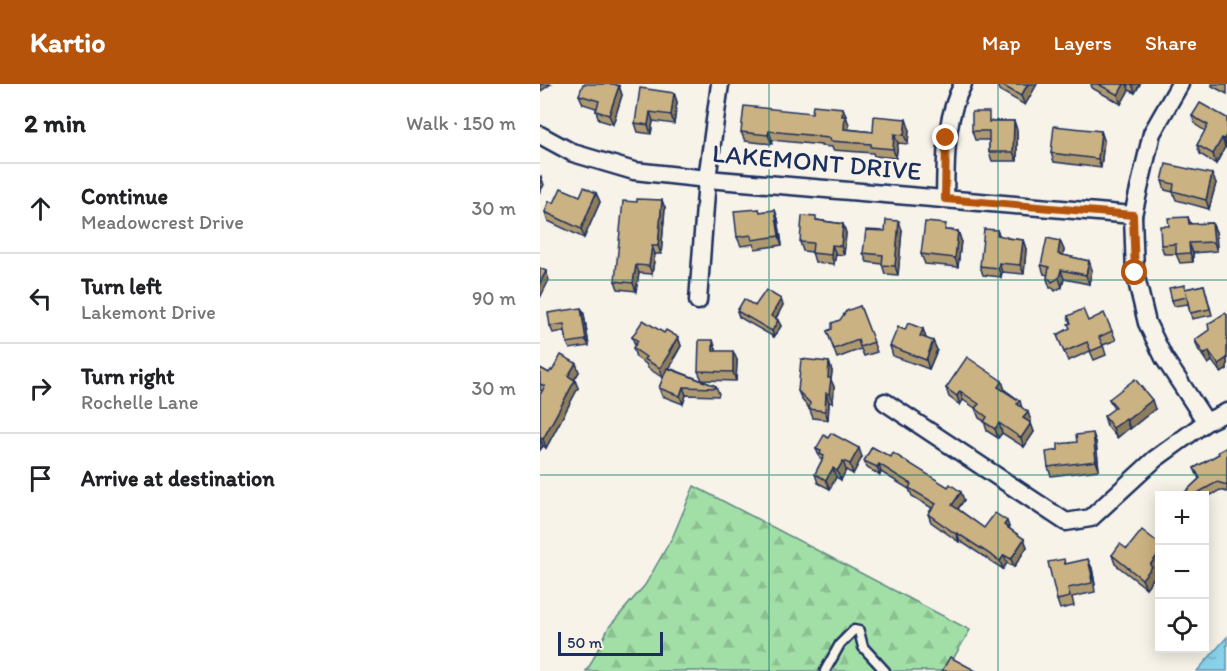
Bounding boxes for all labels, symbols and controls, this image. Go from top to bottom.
text: Kartio [30,25,105,59]
text: Map [982,30,1021,55]
text: Layers [1054,30,1112,55]
text: Share [1145,30,1197,55]
text: 2 min [24,107,86,139]
text: Walk · 150 m [406,111,516,135]
route end [932,124,958,150]
street label: LAKEMONT DRIVE [711,137,923,187]
text: Continue [81,183,168,210]
icon: ahead [24,192,57,225]
text: 30 m [471,196,516,220]
text: Meadowcrest Drive [81,210,244,234]
route start [1121,259,1147,285]
text: Turn left [81,273,162,300]
icon: left [24,282,57,315]
text: 90 m [472,286,516,310]
text: Lakemont Drive [81,300,216,324]
text: Turn right [81,363,175,390]
icon: right [24,372,57,405]
text: 30 m [471,376,516,400]
text: Rochelle Lane [81,390,198,414]
icon: arrive [24,462,57,495]
text: Arrive at destination [81,465,275,492]
map controls [1155,491,1209,653]
button: + [1155,491,1209,545]
button: − [1155,545,1209,599]
button: locate [1155,599,1209,653]
scale bar [558,629,663,656]
text: 50 m [567,633,602,652]

